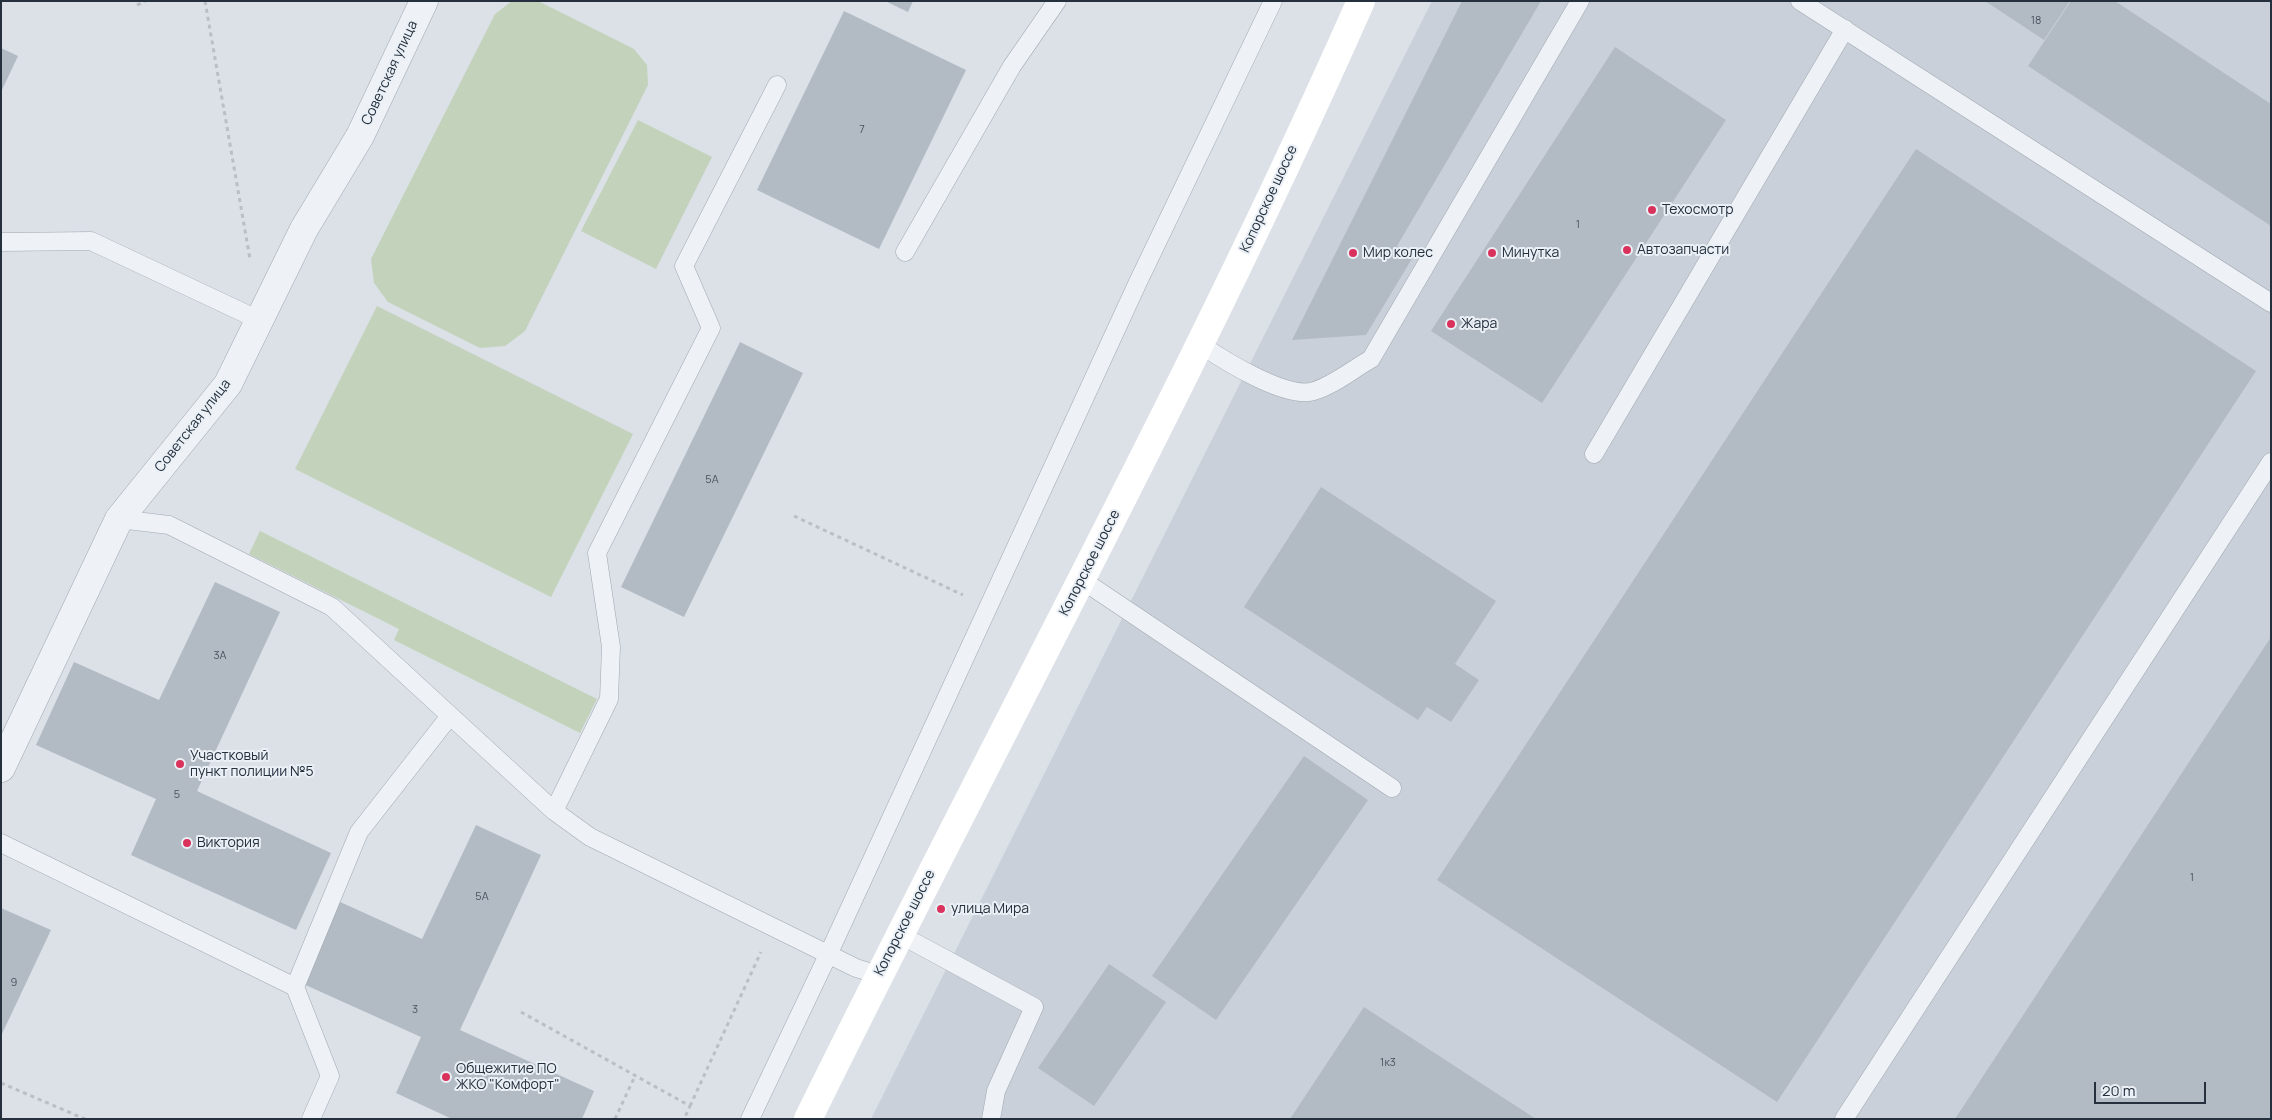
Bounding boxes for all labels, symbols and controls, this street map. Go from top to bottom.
house number: 18 [2031,14,2041,28]
street label: Советская улица [358,18,422,128]
house number: 7 [859,123,865,137]
street label: Копорское шоссе [1237,143,1301,255]
place label: Техосмотр [1662,202,1734,218]
marker: Техосмотр [1646,204,1658,216]
house number: 1 [1576,218,1580,232]
place label: Автозапчасти [1637,242,1729,258]
marker: Автозапчасти [1621,244,1633,256]
place label: Мир колес [1363,245,1433,261]
place label: Минутка [1502,245,1559,261]
marker: Мир колес [1347,247,1359,259]
marker: Минутка [1486,247,1498,259]
place label: Жара [1461,316,1497,332]
marker: Жара [1445,318,1457,330]
street label: Советская улица [151,376,235,476]
house number: 5А [705,473,719,487]
street label: Копорское шоссе [1056,507,1124,619]
house number: 3А [213,649,227,663]
place label: Участковый пункт полиции №5 [190,748,314,780]
marker: Участковый пункт полиции №5 [174,758,186,770]
house number: 5 [174,788,180,802]
place label: Виктория [197,835,260,851]
marker: Виктория [181,837,193,849]
street label: Копорское шоссе [871,867,939,979]
house number: 1 [2190,871,2194,885]
house number: 5А [475,890,489,904]
place label: улица Мира [951,901,1029,917]
marker: улица Мира [935,903,947,915]
house number: 9 [11,976,17,990]
house number: 3 [412,1003,418,1017]
house number: 1к3 [1380,1056,1396,1070]
place label: Общежитие ПО ЖКО "Комфорт" [456,1061,560,1094]
marker: Общежитие ПО ЖКО "Комфорт" [440,1071,452,1083]
scale bar [2097,1072,2210,1104]
text: 20 m [2102,1080,2135,1101]

